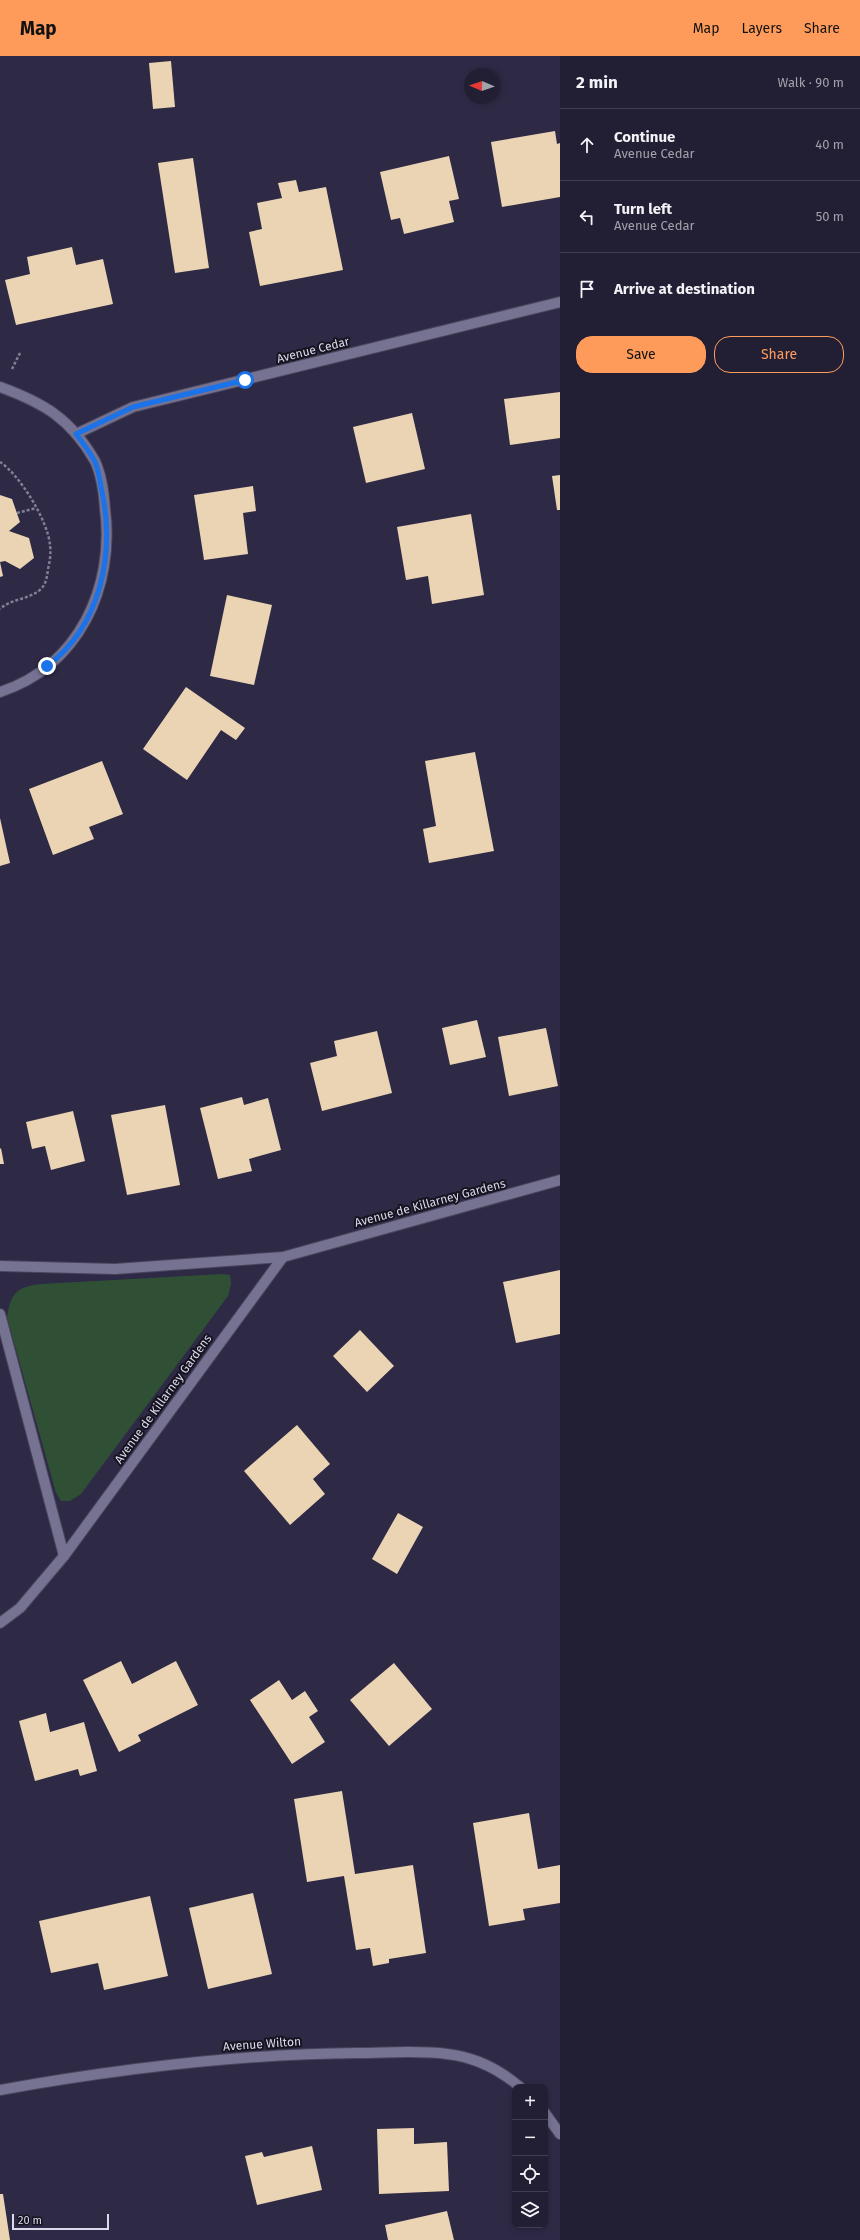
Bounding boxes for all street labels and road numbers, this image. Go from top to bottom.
street label: Avenue Cedar [275,334,351,366]
street label: Avenue de Killarney Gardens [353,1176,507,1230]
street label: Avenue de Killarney Gardens [112,1332,215,1466]
street label: Avenue Wilton [223,2034,301,2054]

